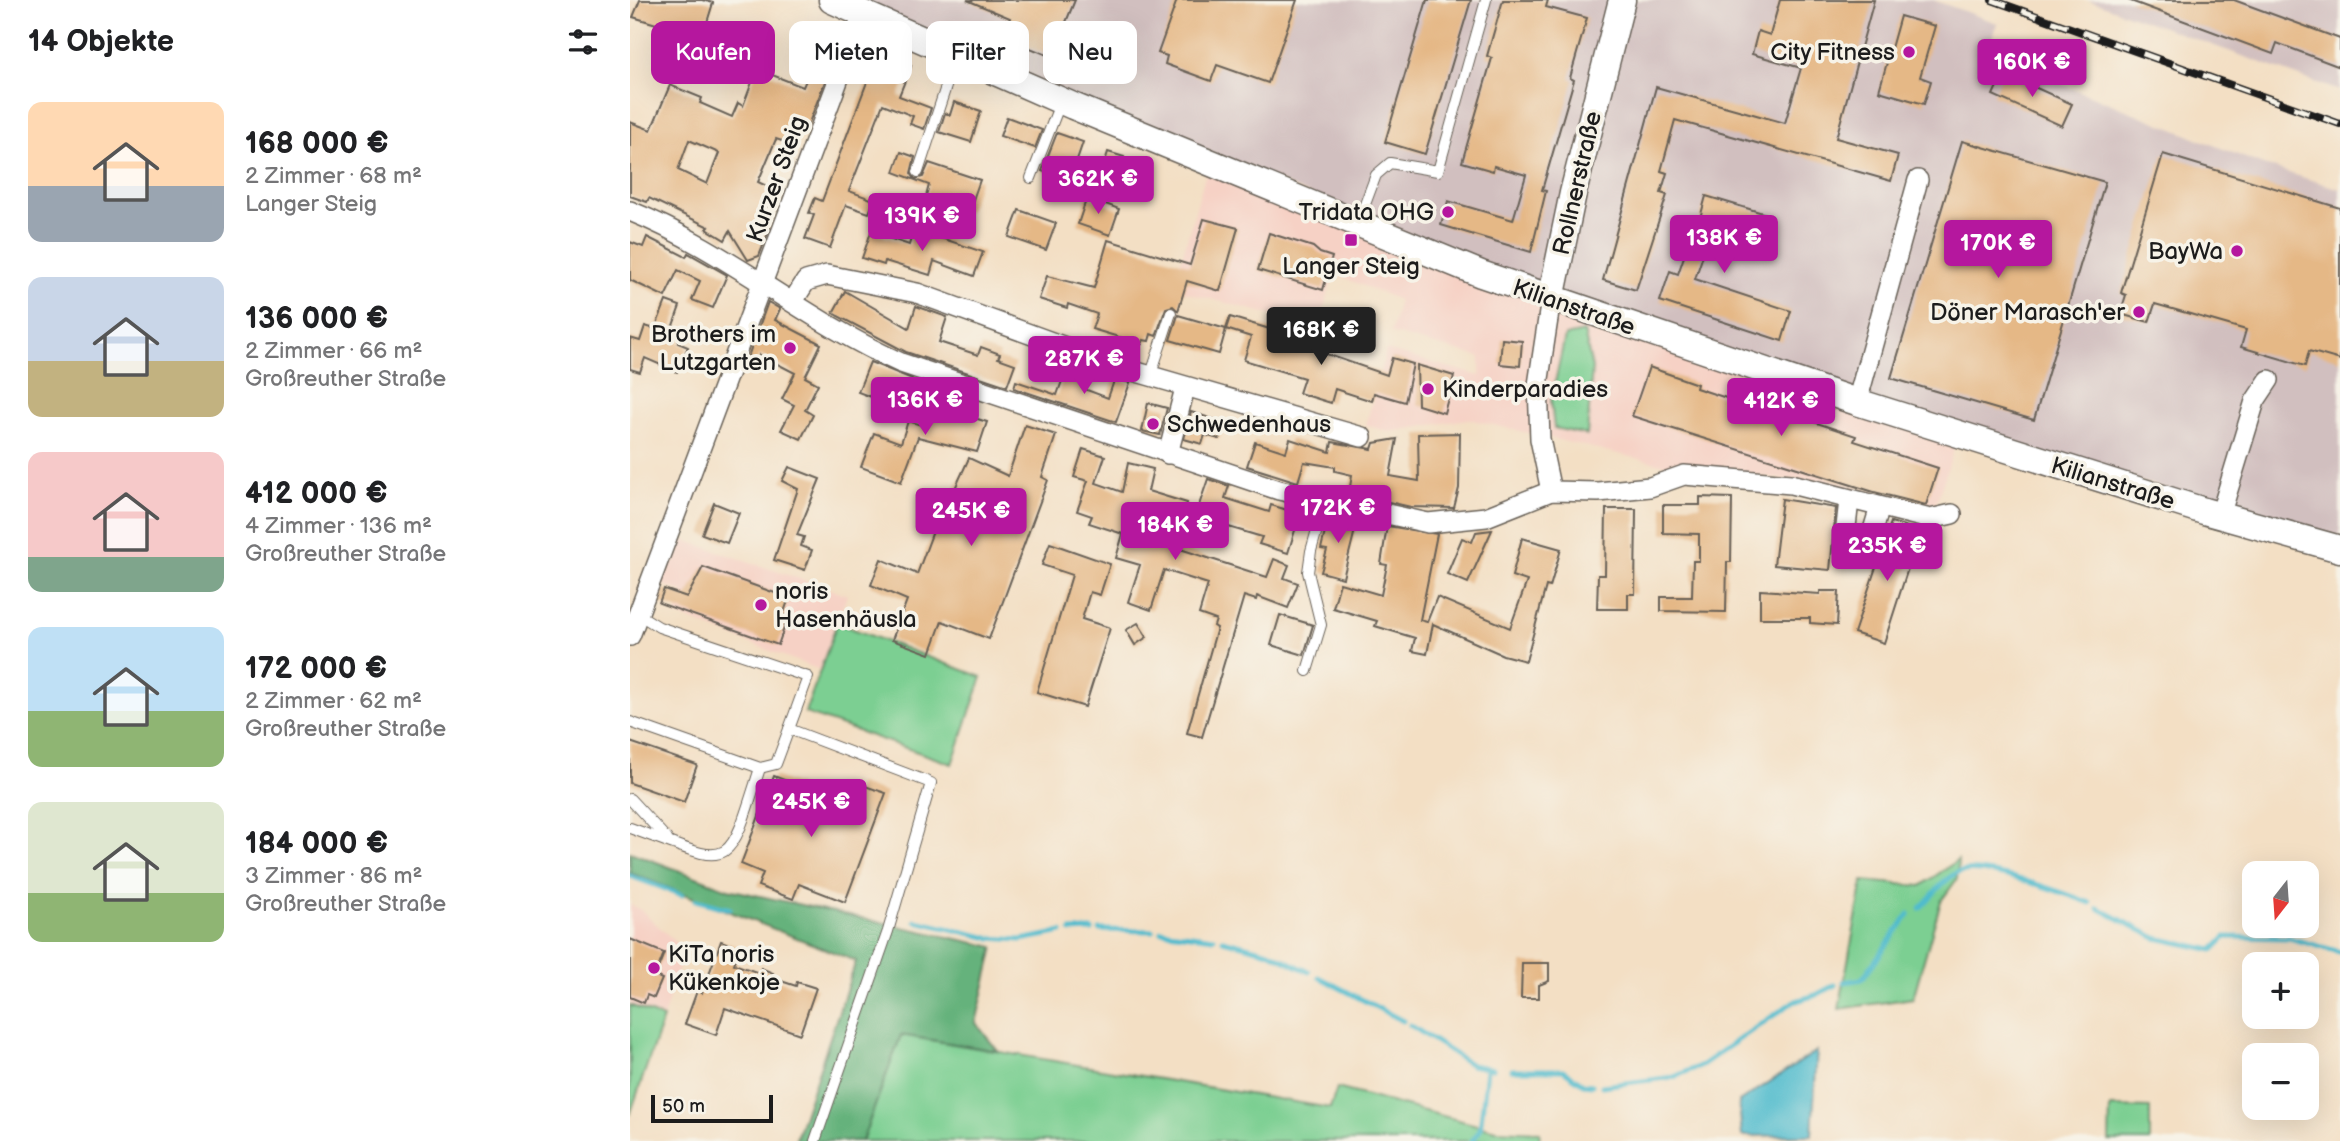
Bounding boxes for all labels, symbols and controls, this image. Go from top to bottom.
chip: Kaufen [651,21,775,84]
chip: Mieten [789,21,912,84]
chip: Filter [926,21,1029,84]
chip: Neu [1043,21,1137,84]
icon: filters [564,23,602,61]
text: 14 Objekte [28,24,174,60]
place label: City Fitness [1770,38,1895,67]
pin: 160K € [1975,40,2089,99]
marker: City Fitness [1901,44,1917,60]
text: 160K € [1993,48,2071,76]
street label: Rollnerstraße [1547,108,1608,258]
street label: Kurzer Steig [740,112,813,246]
text: 168 000 € [245,126,389,162]
icon: home [84,130,168,214]
pin: 362K € [1041,156,1155,216]
text: 2 Zimmer · 68 m² [245,162,422,190]
text: 362K € [1058,165,1138,193]
text: Langer Steig [245,190,377,218]
pin: 139K € [865,194,979,253]
place label: Tridata OHG [1299,198,1434,227]
text: 139K € [884,202,960,230]
marker: Tridata OHG [1440,204,1456,220]
pin: 138K € [1667,216,1781,275]
pin: 170K € [1941,220,2055,280]
text: 138K € [1686,224,1762,252]
text: 170K € [1960,229,2036,257]
marker: Langer Steig [1343,232,1359,248]
place label: BayWa [2148,237,2223,266]
marker: BayWa [2229,243,2245,259]
place label: Langer Steig [1282,252,1420,281]
street label: Kilianstraße [1509,273,1639,342]
place label: Döner Marasch'er [1930,298,2125,327]
text: 136 000 € [245,301,388,337]
marker: Döner Marasch'er [2131,304,2147,320]
icon: home [84,305,168,389]
pin: 168K € [1264,308,1378,367]
text: 168K € [1283,316,1359,344]
place label: Brothers im Lutzgarten [651,320,776,377]
pin: 287K € [1027,336,1141,396]
text: 2 Zimmer · 66 m² [245,337,423,365]
marker: Brothers im Lutzgarten [782,340,798,356]
text: 287K € [1044,345,1124,373]
text: Großreuther Straße [245,365,446,393]
place label: Kinderparadies [1442,375,1608,404]
pin: 136K € [868,378,982,437]
pin: 412K € [1724,378,1838,438]
marker: Kinderparadies [1420,381,1436,397]
text: 136K € [887,386,963,414]
text: 412K € [1743,387,1819,415]
place label: Schwedenhaus [1167,410,1331,439]
marker: Schwedenhaus [1145,416,1161,432]
street label: Kilianstraße [2047,451,2178,516]
text: 412 000 € [245,476,388,512]
icon: home [84,480,168,564]
pin: 172K € [1281,486,1395,545]
pin: 245K € [914,489,1028,548]
text: 172K € [1300,494,1376,522]
text: 245K € [932,497,1010,525]
pin: 184K € [1118,503,1232,562]
text: 184K € [1137,511,1213,539]
text: 4 Zimmer · 136 m² [245,512,432,540]
pin: 235K € [1830,524,1944,583]
text: 235K € [1847,532,1927,560]
text: Großreuther Straße [245,540,446,568]
place label: noris Hasenhäusla [775,577,917,634]
marker: noris Hasenhäusla [753,597,769,613]
text: 172 000 € [245,651,387,687]
icon: home [84,655,168,739]
text: 2 Zimmer · 62 m² [245,687,422,715]
text: Großreuther Straße [245,715,446,743]
pin: 245K € [754,780,868,839]
text: 245K € [772,788,850,816]
text: 184 000 € [245,826,388,862]
icon: home [84,830,168,914]
north arrow [2242,861,2319,938]
map controls [2242,861,2319,1120]
text: 3 Zimmer · 86 m² [245,862,422,890]
text: Großreuther Straße [245,890,446,918]
place label: KiTa noris Kükenkoje [668,940,780,997]
button: + [2242,952,2319,1029]
marker: KiTa noris Kükenkoje [646,960,662,976]
button: − [2242,1043,2319,1120]
scale bar [651,1092,774,1124]
text: 50 m [662,1095,705,1118]

